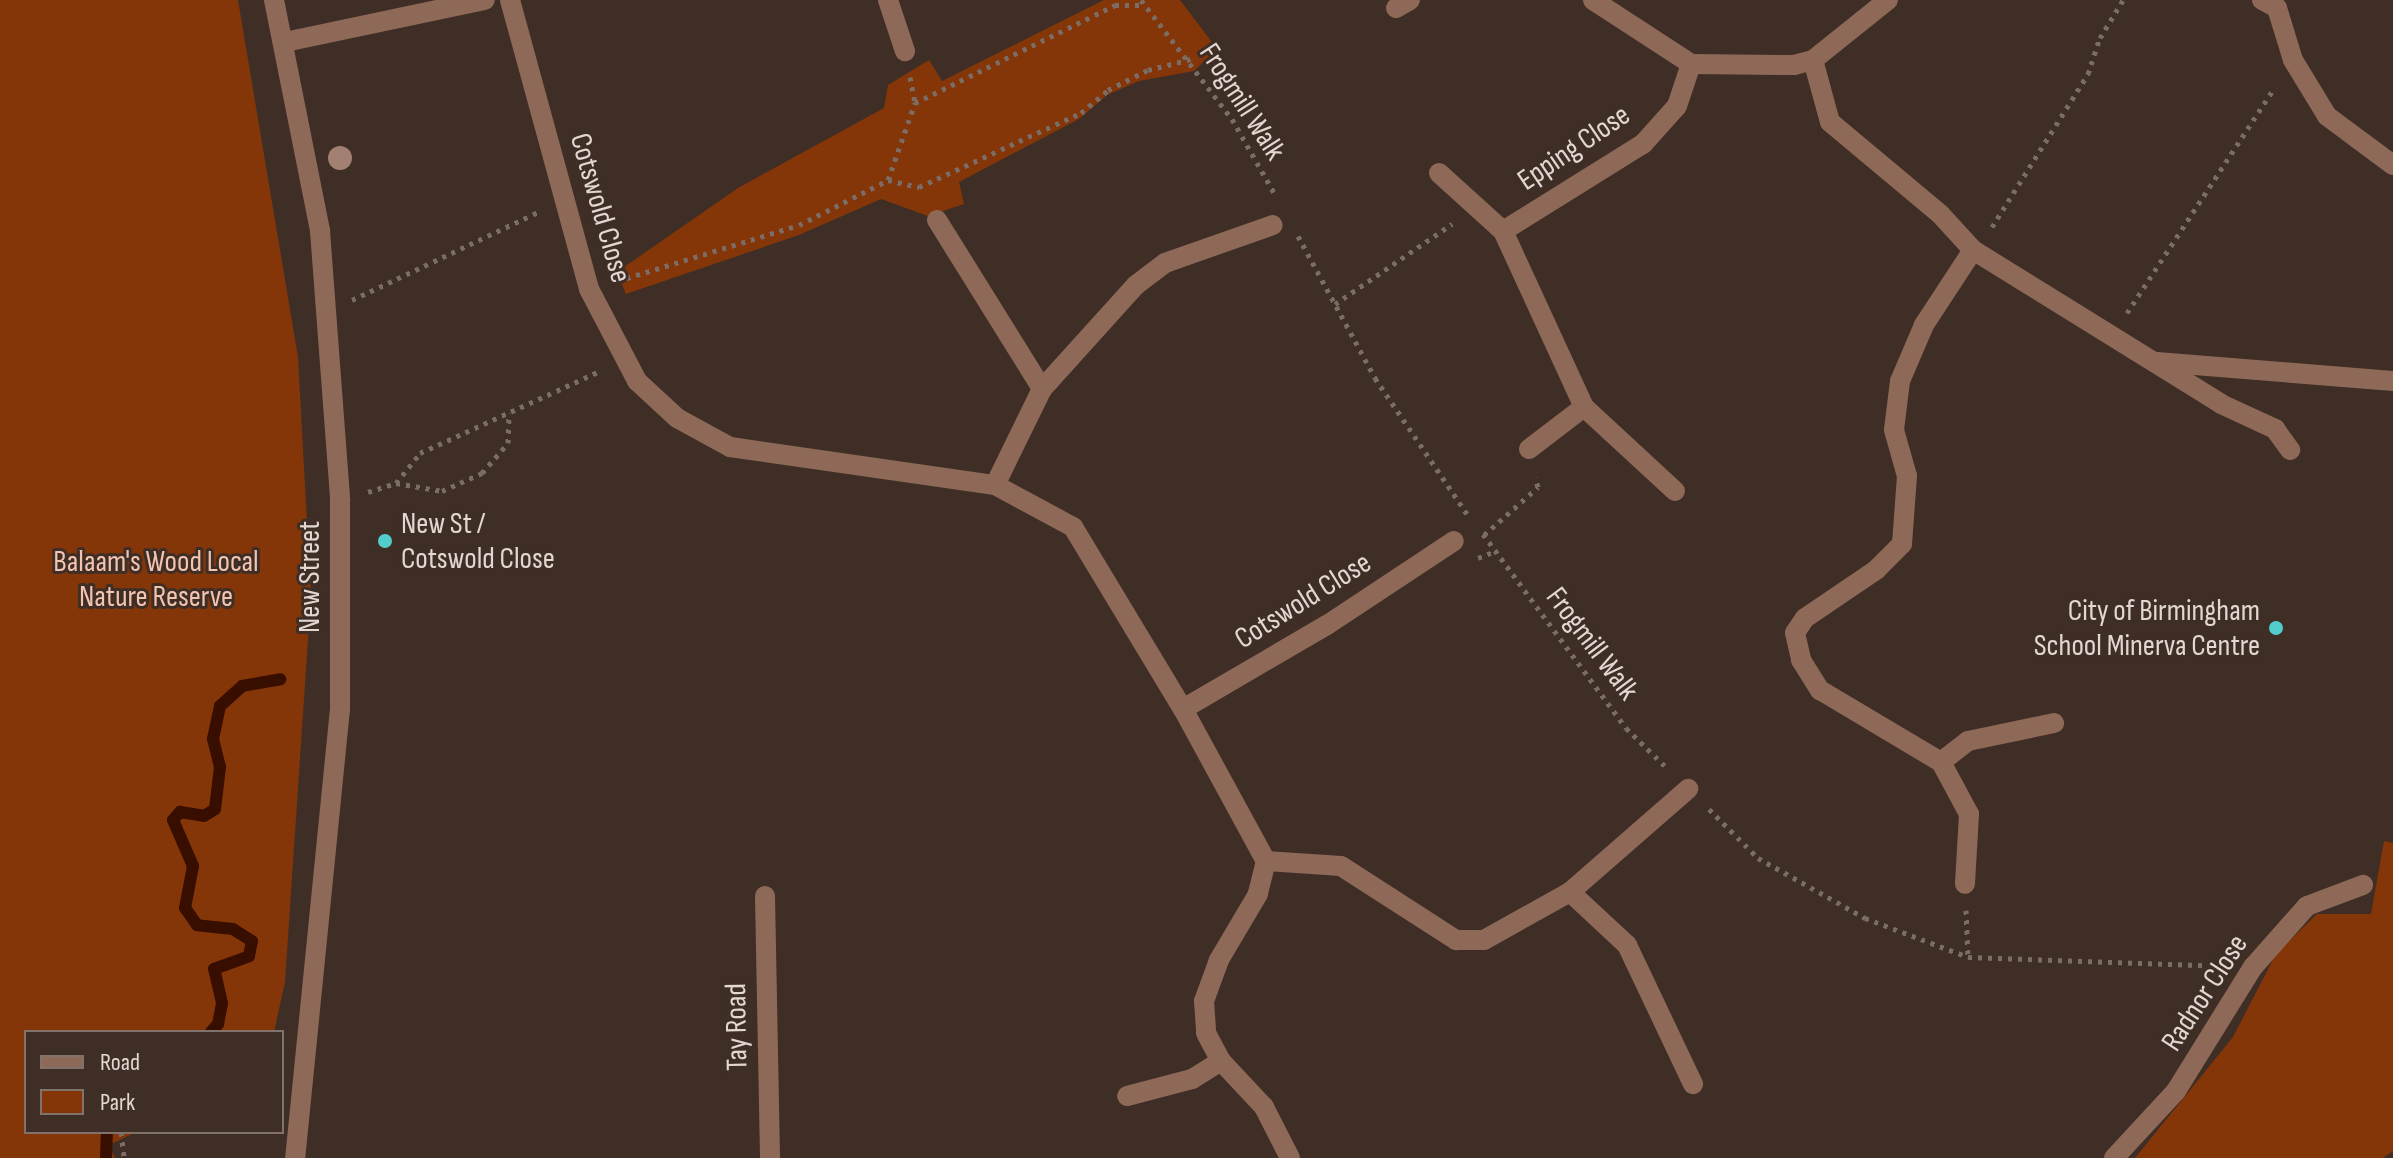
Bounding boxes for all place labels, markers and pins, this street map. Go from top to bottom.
place label: New St / Cotswold Close [401,506,555,576]
marker: New St / Cotswold Close [376,532,394,550]
place label: City of Birmingham School Minerva Centre [2034,593,2260,664]
marker: City of Birmingham School Minerva Centre [2267,619,2285,637]

